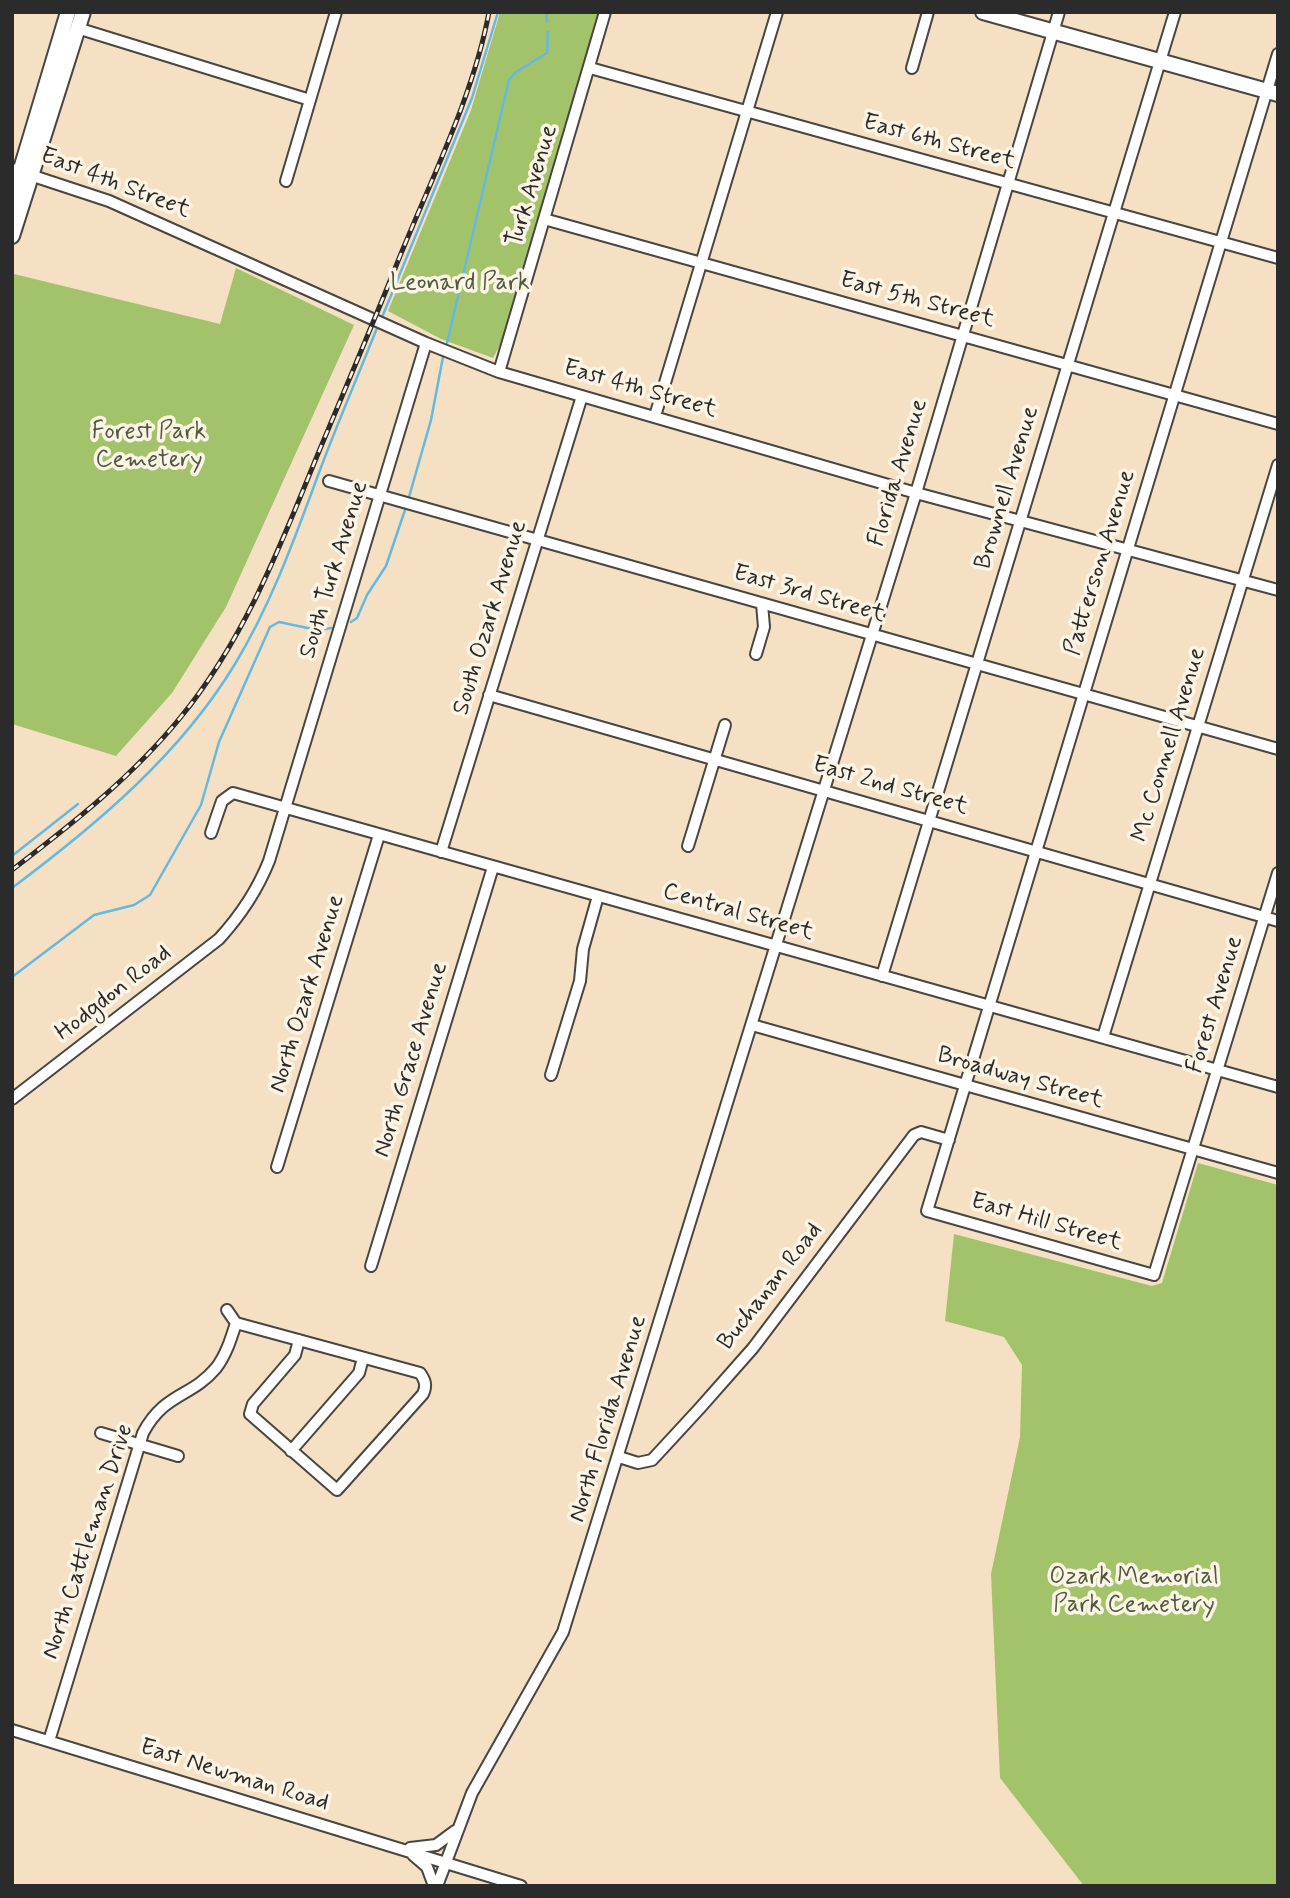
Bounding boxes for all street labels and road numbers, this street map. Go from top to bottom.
street label: East 6th Street [860,109,1018,177]
street label: Turk Avenue [501,122,565,250]
street label: East 4th Street [36,142,194,226]
street label: East 5th Street [837,267,997,335]
street label: East 4th Street [560,354,720,426]
street label: Florida Avenue [863,396,935,550]
street label: Brownell Avenue [970,403,1046,573]
street label: Patterson Avenue [1059,467,1143,659]
street label: South Turk Avenue [294,478,376,662]
street label: South Ozark Avenue [448,517,534,719]
street label: East 3rd Street [730,560,888,630]
street label: Mc Connell Avenue [1127,644,1213,846]
street label: East 2nd Street [809,751,971,823]
street label: Central Street [659,878,817,948]
street label: North Ozark Avenue [264,892,352,1096]
street label: Forest Avenue [1181,933,1251,1077]
street label: Hodgdon Road [50,940,178,1048]
street label: North Grace Avenue [369,959,455,1161]
street label: Broadway Street [934,1042,1106,1116]
street label: East Hill Street [967,1188,1125,1258]
street label: Buchanan Road [712,1218,830,1356]
street label: North Florida Avenue [564,1312,654,1526]
street label: North Cattleman Drive [37,1421,141,1663]
street label: East Newman Road [136,1734,332,1818]

